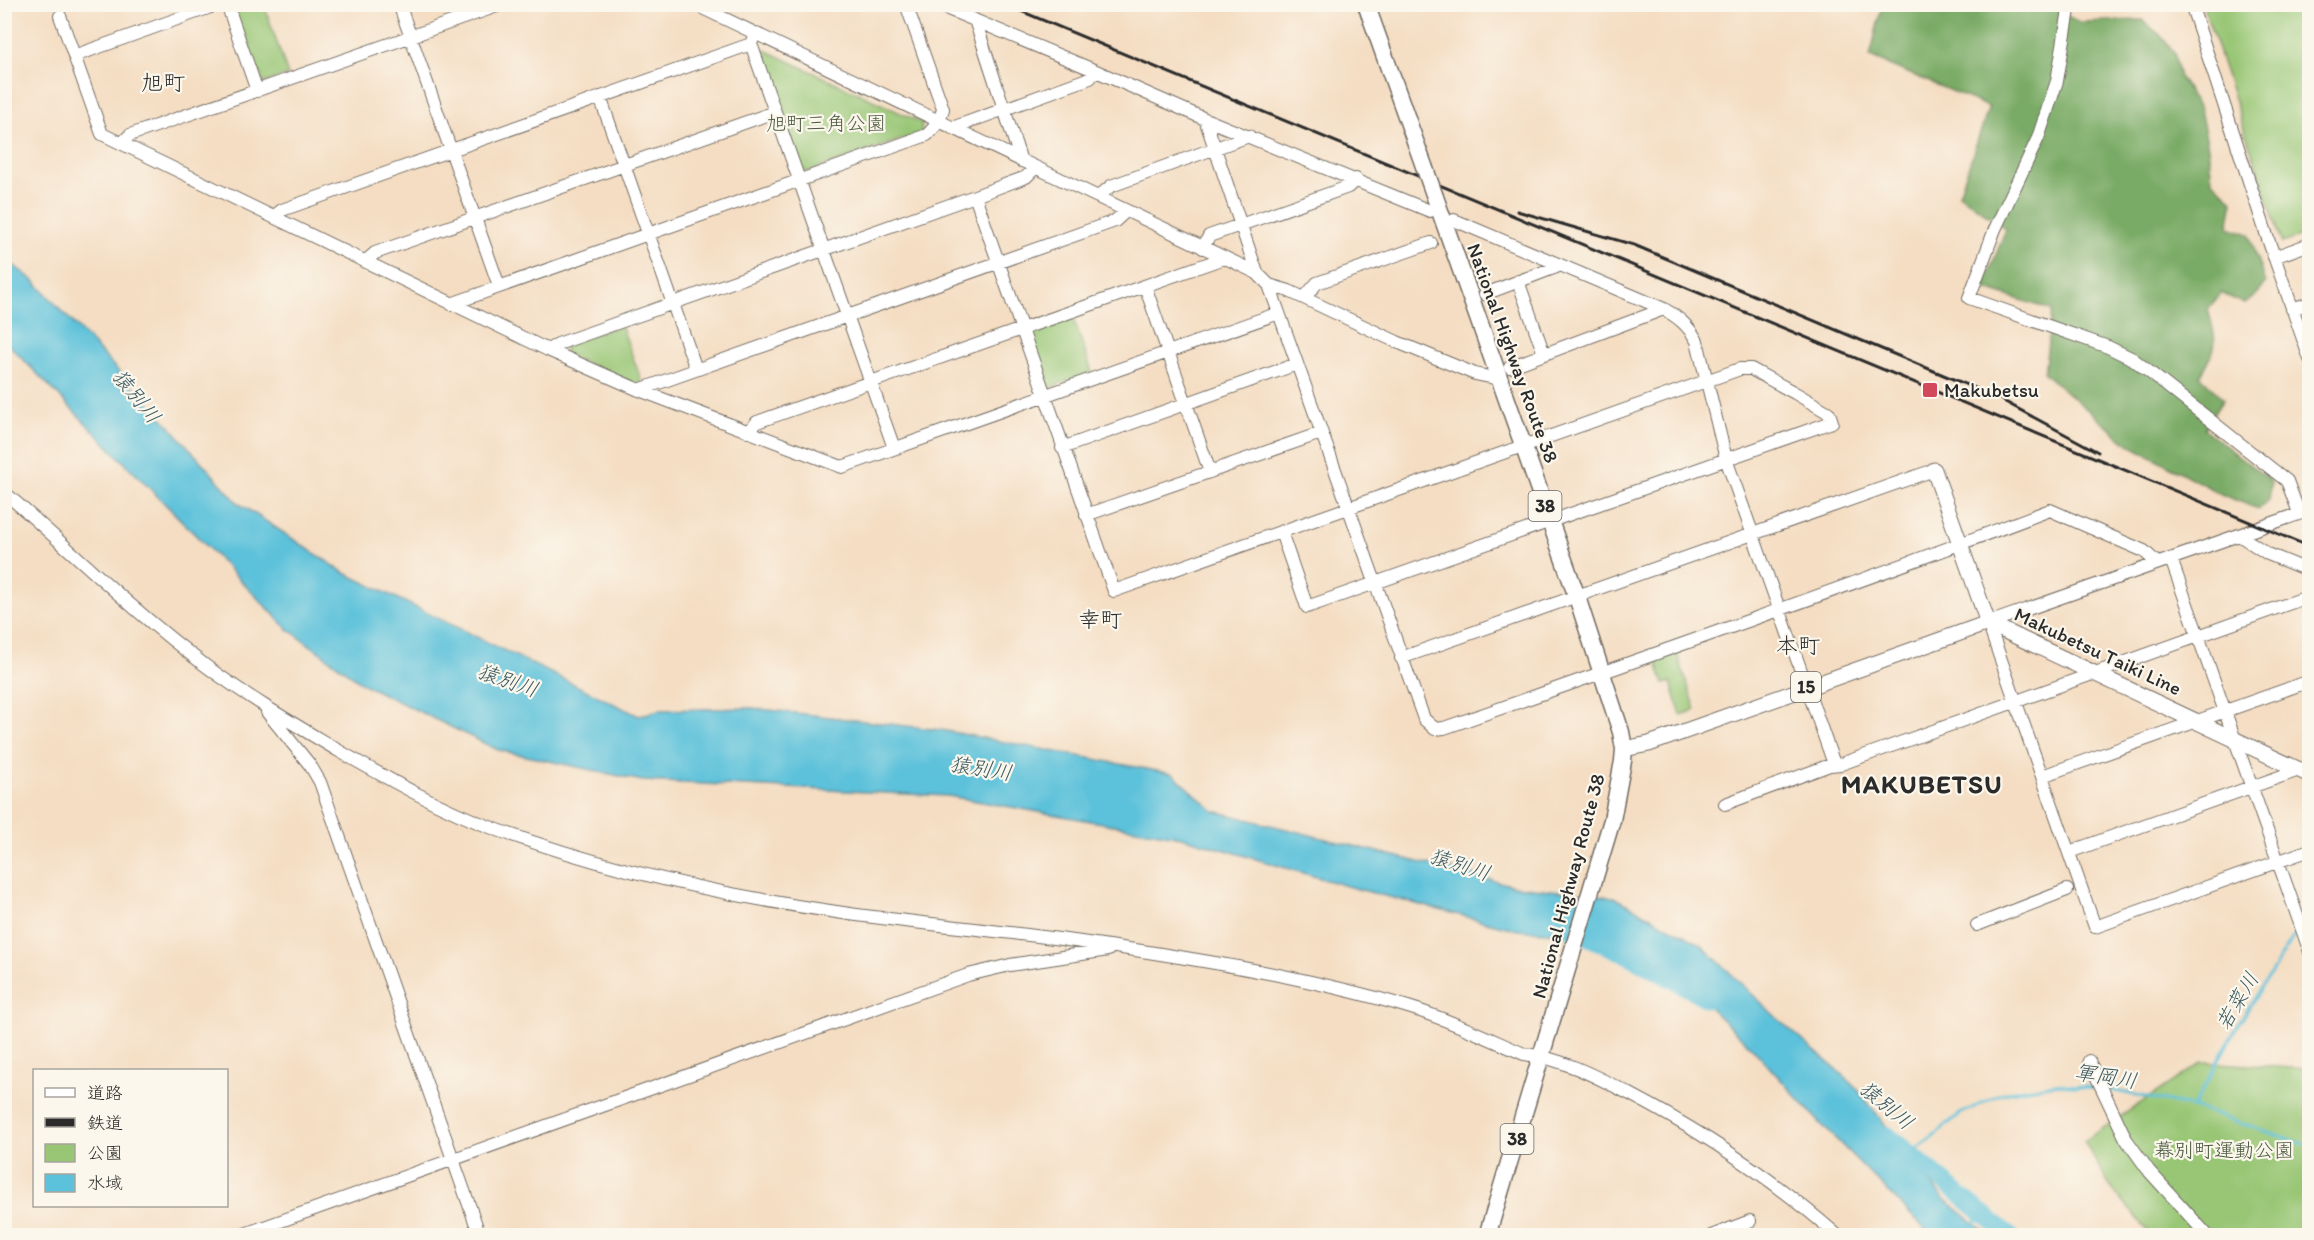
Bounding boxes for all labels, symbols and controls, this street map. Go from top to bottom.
district label: 旭町 [141,69,185,96]
park label: 旭町三角公園 [766,111,886,135]
street label: National Highway Route 38 [1462,240,1564,466]
water label: 猿別川 [107,364,167,428]
place label: Makubetsu [1944,378,2039,402]
marker: Makubetsu [1921,381,1939,399]
road number: 38 [1528,491,1562,521]
street label: Makubetsu Taiki Line [2011,602,2185,700]
district label: 幸町 [1078,606,1122,633]
district label: 本町 [1776,632,1820,659]
water label: 猿別川 [474,658,542,702]
road number: 15 [1791,672,1821,702]
water label: 猿別川 [948,751,1014,785]
district label: MAKUBETSU [1841,768,2003,800]
street label: National Highway Route 38 [1526,771,1610,1001]
water label: 猿別川 [1426,842,1494,886]
water label: 若菜川 [2210,968,2264,1034]
water label: 軍岡川 [2073,1059,2139,1093]
legend [33,1069,228,1207]
water label: 猿別川 [1855,1075,1919,1135]
text: 道路 [87,1082,123,1104]
text: 鉄道 [87,1112,123,1134]
road number: 38 [1500,1124,1534,1154]
park label: 幕別町運動公園 [2154,1138,2294,1162]
text: 公園 [87,1142,123,1164]
text: 水域 [87,1172,123,1194]

